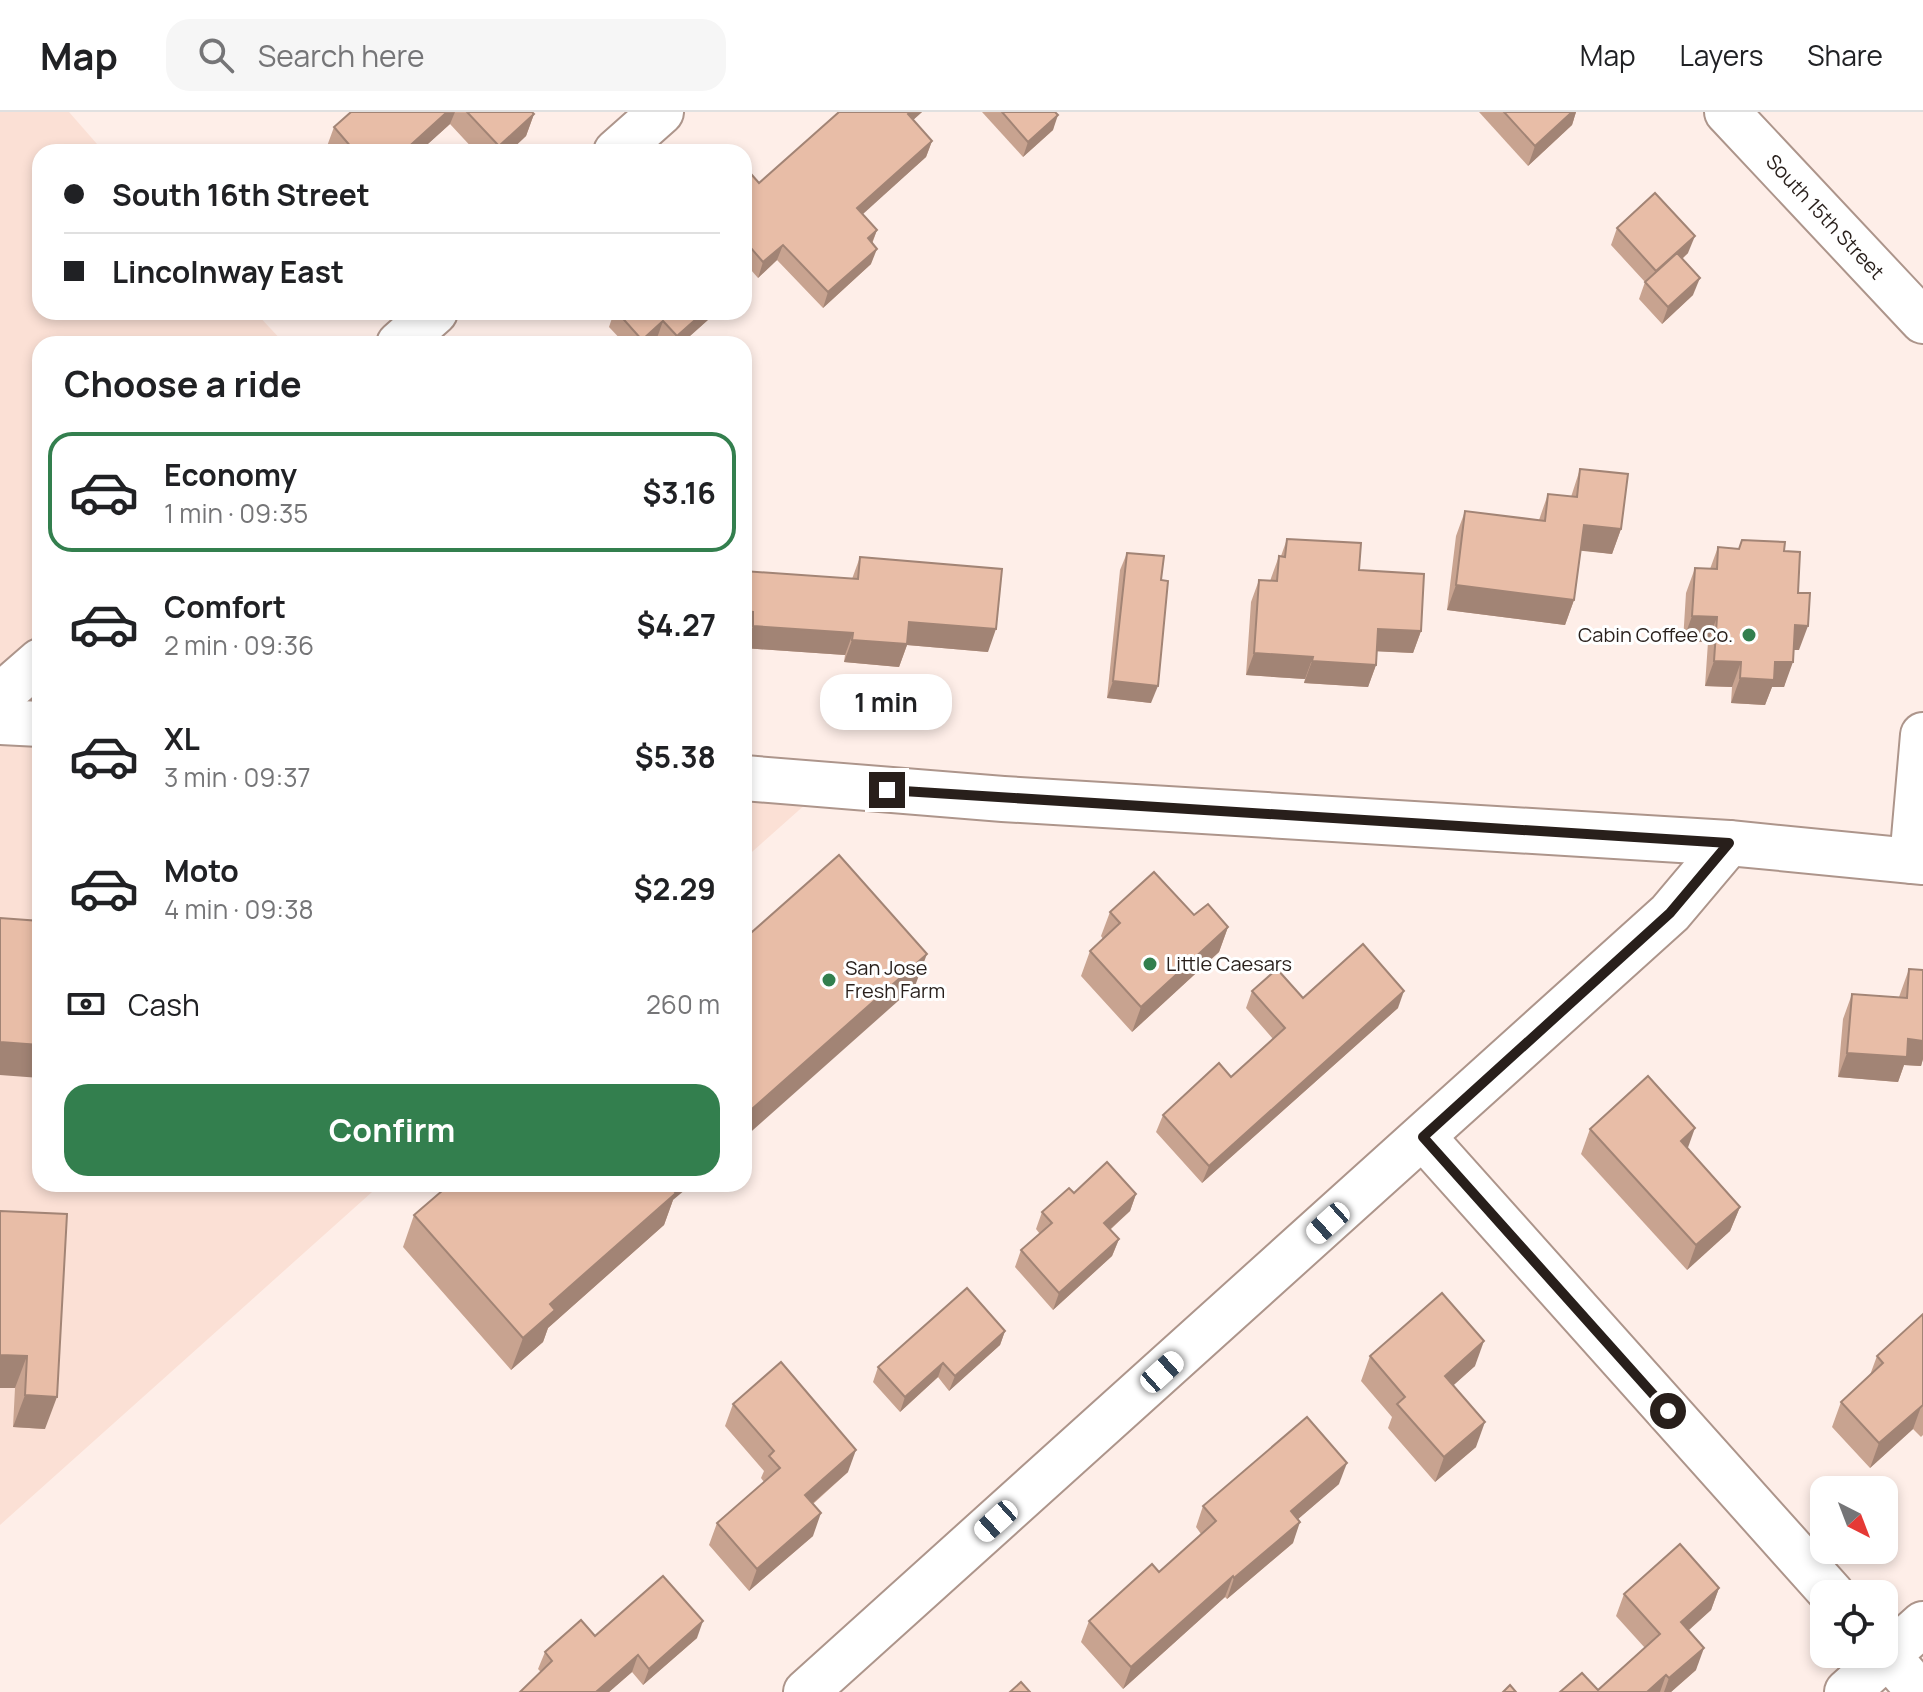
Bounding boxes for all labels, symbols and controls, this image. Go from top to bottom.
search box [166,19,726,91]
text: Map [40,29,118,81]
icon: search [194,33,238,77]
text: Search here [258,35,425,76]
text: Map [1580,36,1636,74]
text: Layers [1680,36,1763,74]
text: Share [1807,36,1883,74]
street label: South 15th Street [1760,148,1890,285]
text: South 16th Street [112,174,370,215]
text: Lincolnway East [112,251,344,292]
text: Choose a ride [64,359,302,408]
text: Economy [164,454,297,495]
icon: car [68,456,140,528]
text: $3.16 [642,472,716,513]
text: 1 min · 09:35 [164,495,308,531]
text: Comfort [164,586,286,627]
icon: car [68,588,140,660]
text: $4.27 [637,604,716,645]
place label: Cabin Coffee Co. [1578,621,1733,648]
marker: Cabin Coffee Co. [1740,626,1758,644]
text: 2 min · 09:36 [164,627,314,663]
callout: 1 min [821,674,953,730]
text: 1 min [854,684,918,720]
text: XL [164,718,200,759]
icon: car [68,720,140,792]
text: $5.38 [635,736,716,777]
text: 3 min · 09:37 [164,759,311,795]
route end [869,772,905,808]
text: Moto [164,850,239,891]
icon: car [68,852,140,924]
text: $2.29 [634,868,716,909]
text: 4 min · 09:38 [164,891,314,927]
place label: Little Caesars [1166,950,1292,977]
place label: San Jose Fresh Farm [845,954,945,1004]
marker: Little Caesars [1141,955,1159,973]
marker: San Jose Fresh Farm [820,971,838,989]
icon: cash [64,982,108,1026]
text: Cash [128,984,200,1025]
text: 260 m [646,986,720,1022]
button: Confirm [64,1084,720,1176]
car [1302,1198,1354,1248]
car [1136,1347,1188,1397]
route start [1650,1393,1686,1429]
north arrow [1810,1476,1898,1564]
map controls [1810,1476,1898,1668]
car [970,1496,1022,1546]
button: locate [1810,1580,1898,1668]

